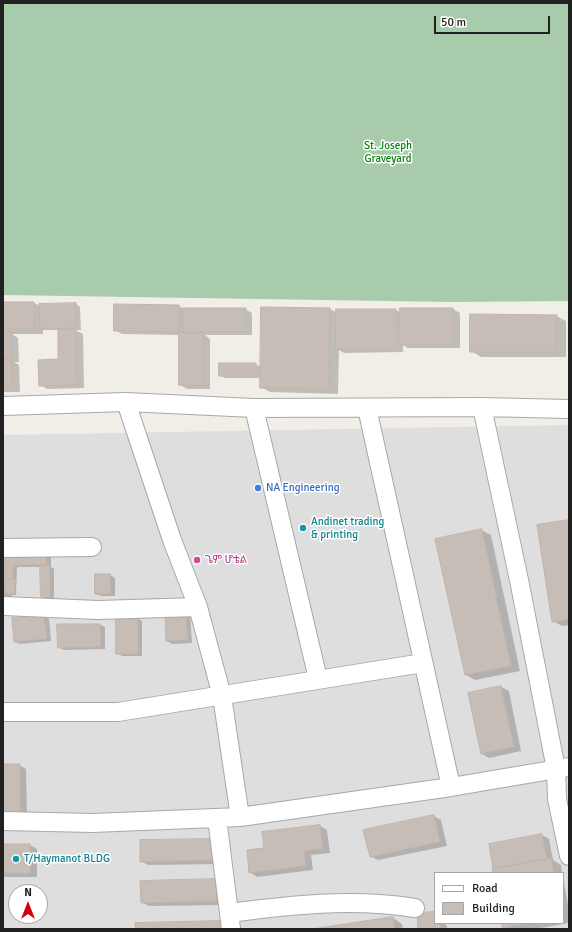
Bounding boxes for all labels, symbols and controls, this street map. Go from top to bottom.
scale bar [436,8,552,34]
text: 50 m [441,15,466,30]
park label: St. Joseph Graveyard [364,139,412,165]
place label: NA Engineering [266,481,340,495]
marker: NA Engineering [253,483,263,493]
place label: Andinet trading & printing [311,515,384,541]
marker: Andinet trading & printing [298,523,308,533]
place label: ጌም ሆቴል [205,553,247,567]
marker: ጌም ሆቴል [192,555,202,565]
place label: T/Haymanot BLDG [24,852,110,866]
marker: T/Haymanot BLDG [11,854,21,864]
legend [434,872,564,924]
text: Road [472,881,498,896]
north arrow [8,884,48,924]
text: N [24,886,32,899]
text: Building [472,901,515,916]

